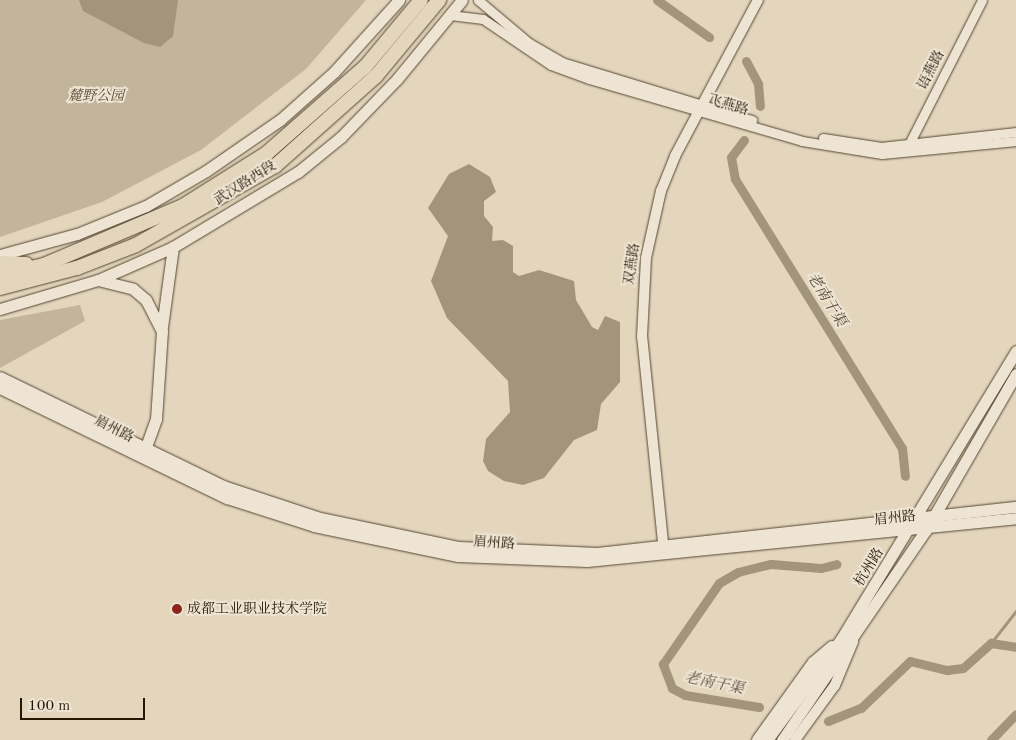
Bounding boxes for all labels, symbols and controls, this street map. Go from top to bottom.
street label: 语燕路 [914,47,948,93]
park label: 麓野公园 [68,88,124,104]
street label: 飞燕路 [705,91,751,119]
street label: 武汉路西段 [211,157,279,209]
street label: 双燕路 [621,242,643,286]
water label: 老南干渠 [802,270,850,330]
street label: 眉州路 [91,412,137,446]
street label: 眉州路 [873,507,917,529]
street label: 眉州路 [472,533,516,553]
street label: 杭州路 [851,545,887,589]
place label: 成都工业职业技术学院 [187,601,327,617]
marker: 成都工业职业技术学院 [171,603,183,615]
water label: 老南干渠 [683,669,745,699]
scale bar [22,688,148,720]
text: 100 m [28,699,70,714]

